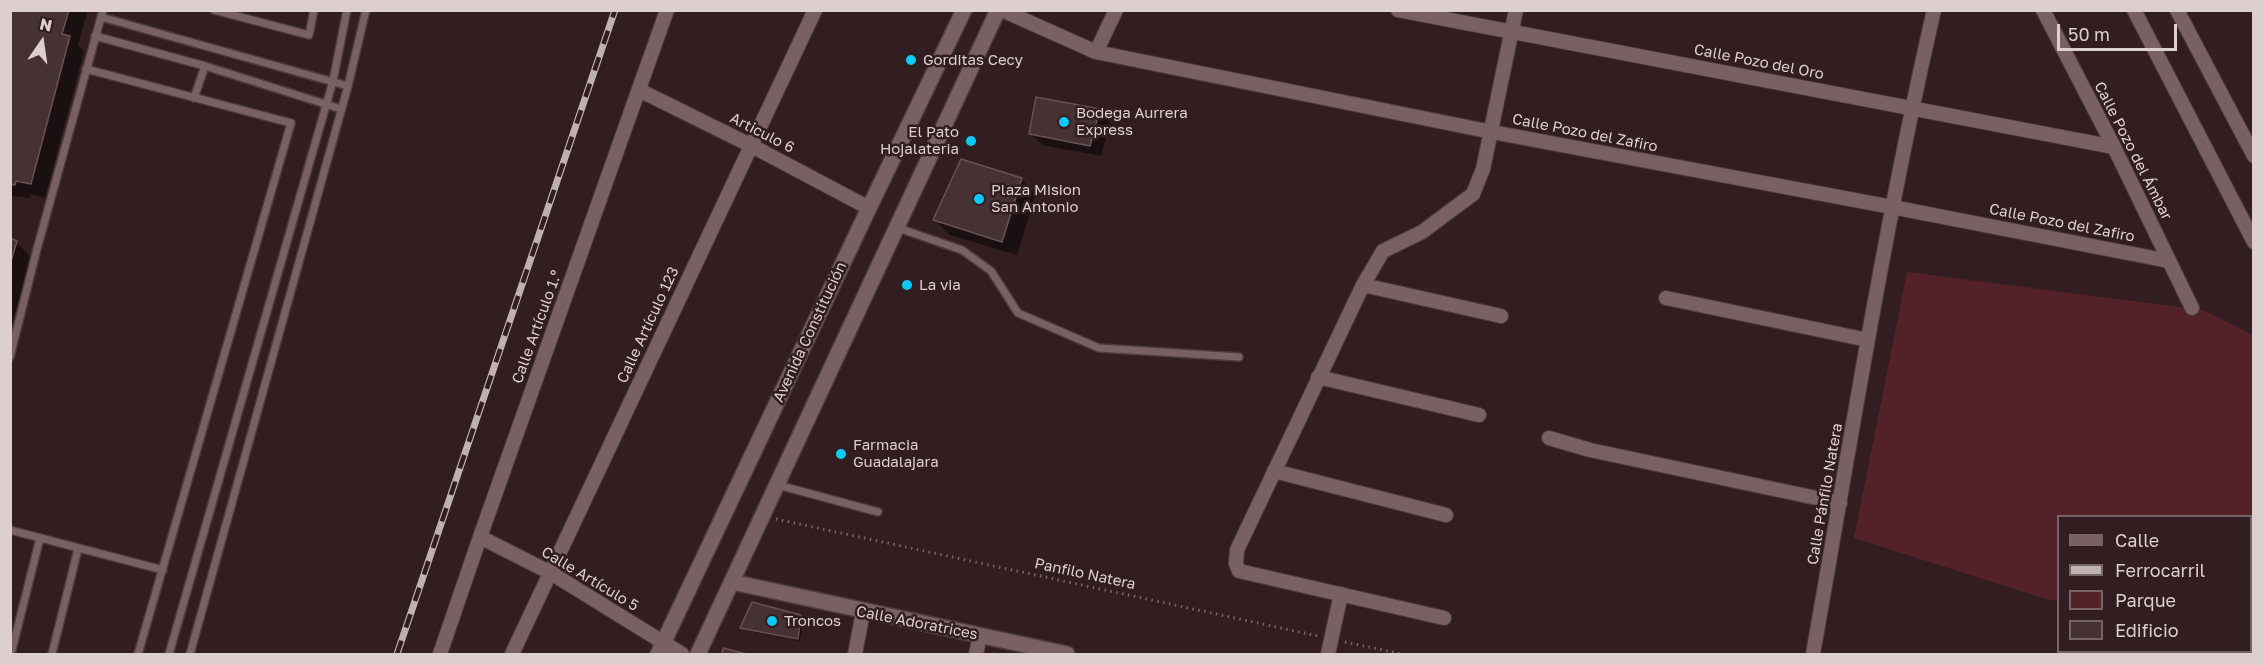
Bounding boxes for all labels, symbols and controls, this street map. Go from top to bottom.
north arrow [12,12,72,72]
scale bar [2060,12,2180,50]
text: N [38,13,54,36]
text: 50 m [2068,23,2110,45]
street label: Calle Pozo del Oro [1693,41,1825,83]
place label: Gorditas Cecy [923,51,1023,69]
marker: Gorditas Cecy [904,53,918,67]
street label: Calle Pozo del Ámbar [2090,79,2176,223]
place label: Bodega Aurrera Express [1076,104,1188,139]
street label: Articulo 6 [727,109,797,157]
street label: Calle Pozo del Zafiro [1511,110,1659,156]
marker: Bodega Aurrera Express [1057,115,1071,129]
place label: El Pato Hojalateria [880,123,959,158]
marker: El Pato Hojalateria [964,134,978,148]
place label: Plaza Mision San Antonio [991,181,1081,216]
marker: Plaza Mision San Antonio [972,192,986,206]
street label: Calle Pozo del Zafiro [1988,200,2136,246]
street label: Avenida Constitución [770,259,850,405]
street label: Calle Artículo 123 [613,264,683,386]
street label: Calle Artículo 1.º [508,268,566,386]
place label: La via [919,276,961,294]
marker: La via [900,278,914,292]
street label: Calle Pánfilo Natera [1804,422,1846,566]
place label: Farmacia Guadalajara [853,436,939,471]
marker: Farmacia Guadalajara [834,447,848,461]
legend [2057,515,2252,653]
text: Calle [2115,529,2159,551]
street label: Calle Artículo 5 [538,543,642,615]
street label: Panfilo Natera [1033,555,1137,593]
text: Ferrocarril [2115,559,2205,581]
text: Parque [2115,589,2176,611]
street label: Calle Adoratrices [855,602,979,644]
place label: Troncos [784,612,841,630]
marker: Troncos [765,614,779,628]
text: Edificio [2115,619,2179,641]

